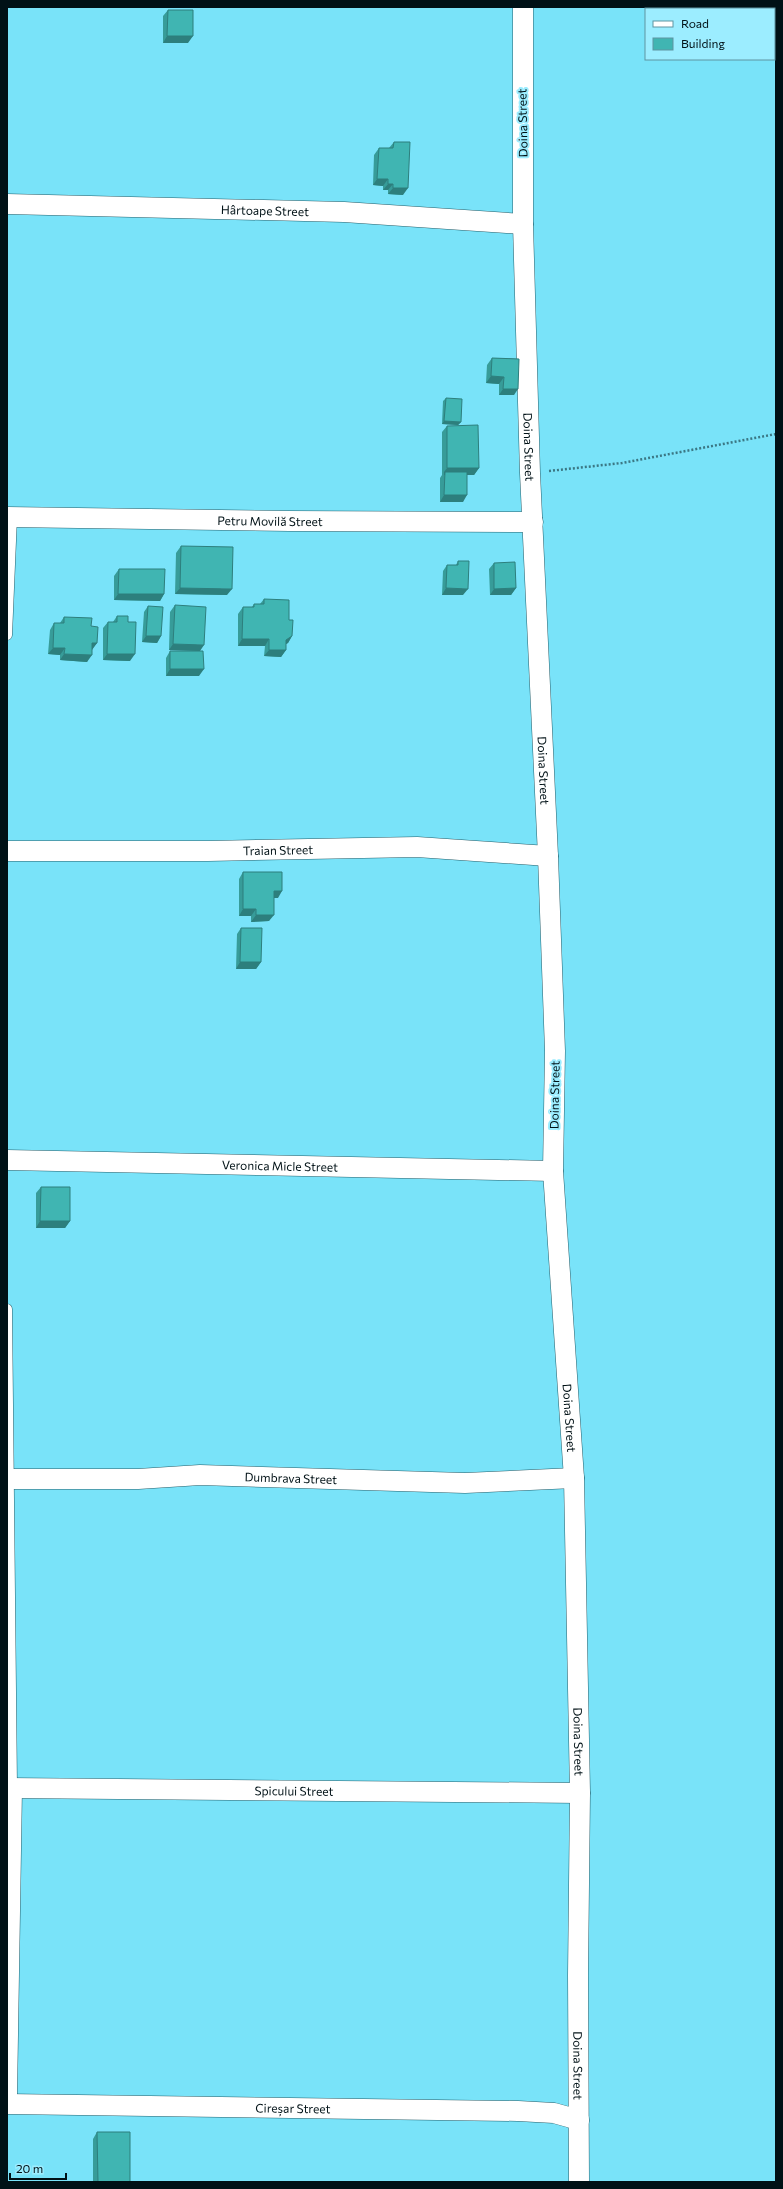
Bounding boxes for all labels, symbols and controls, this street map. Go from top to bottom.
legend [645,8,775,60]
text: Road [681,16,709,30]
text: Building [681,36,725,50]
street label: Doina Street [514,89,530,157]
street label: Hârtoape Street [221,202,309,218]
street label: Doina Street [521,412,537,482]
street label: Petru Movilă Street [217,513,323,528]
street label: Doina Street [535,736,553,805]
street label: Traian Street [243,842,313,857]
street label: Doina Street [546,1061,562,1129]
street label: Veronica Micle Street [222,1157,338,1174]
street label: Doina Street [561,1383,579,1453]
street label: Dumbrava Street [244,1469,337,1486]
street label: Doina Street [571,1707,587,1776]
street label: Spicului Street [254,1783,334,1798]
street label: Doina Street [571,2031,586,2100]
street label: Cireșar Street [255,2100,331,2116]
scale bar [10,2155,66,2181]
text: 20 m [16,2161,43,2175]

